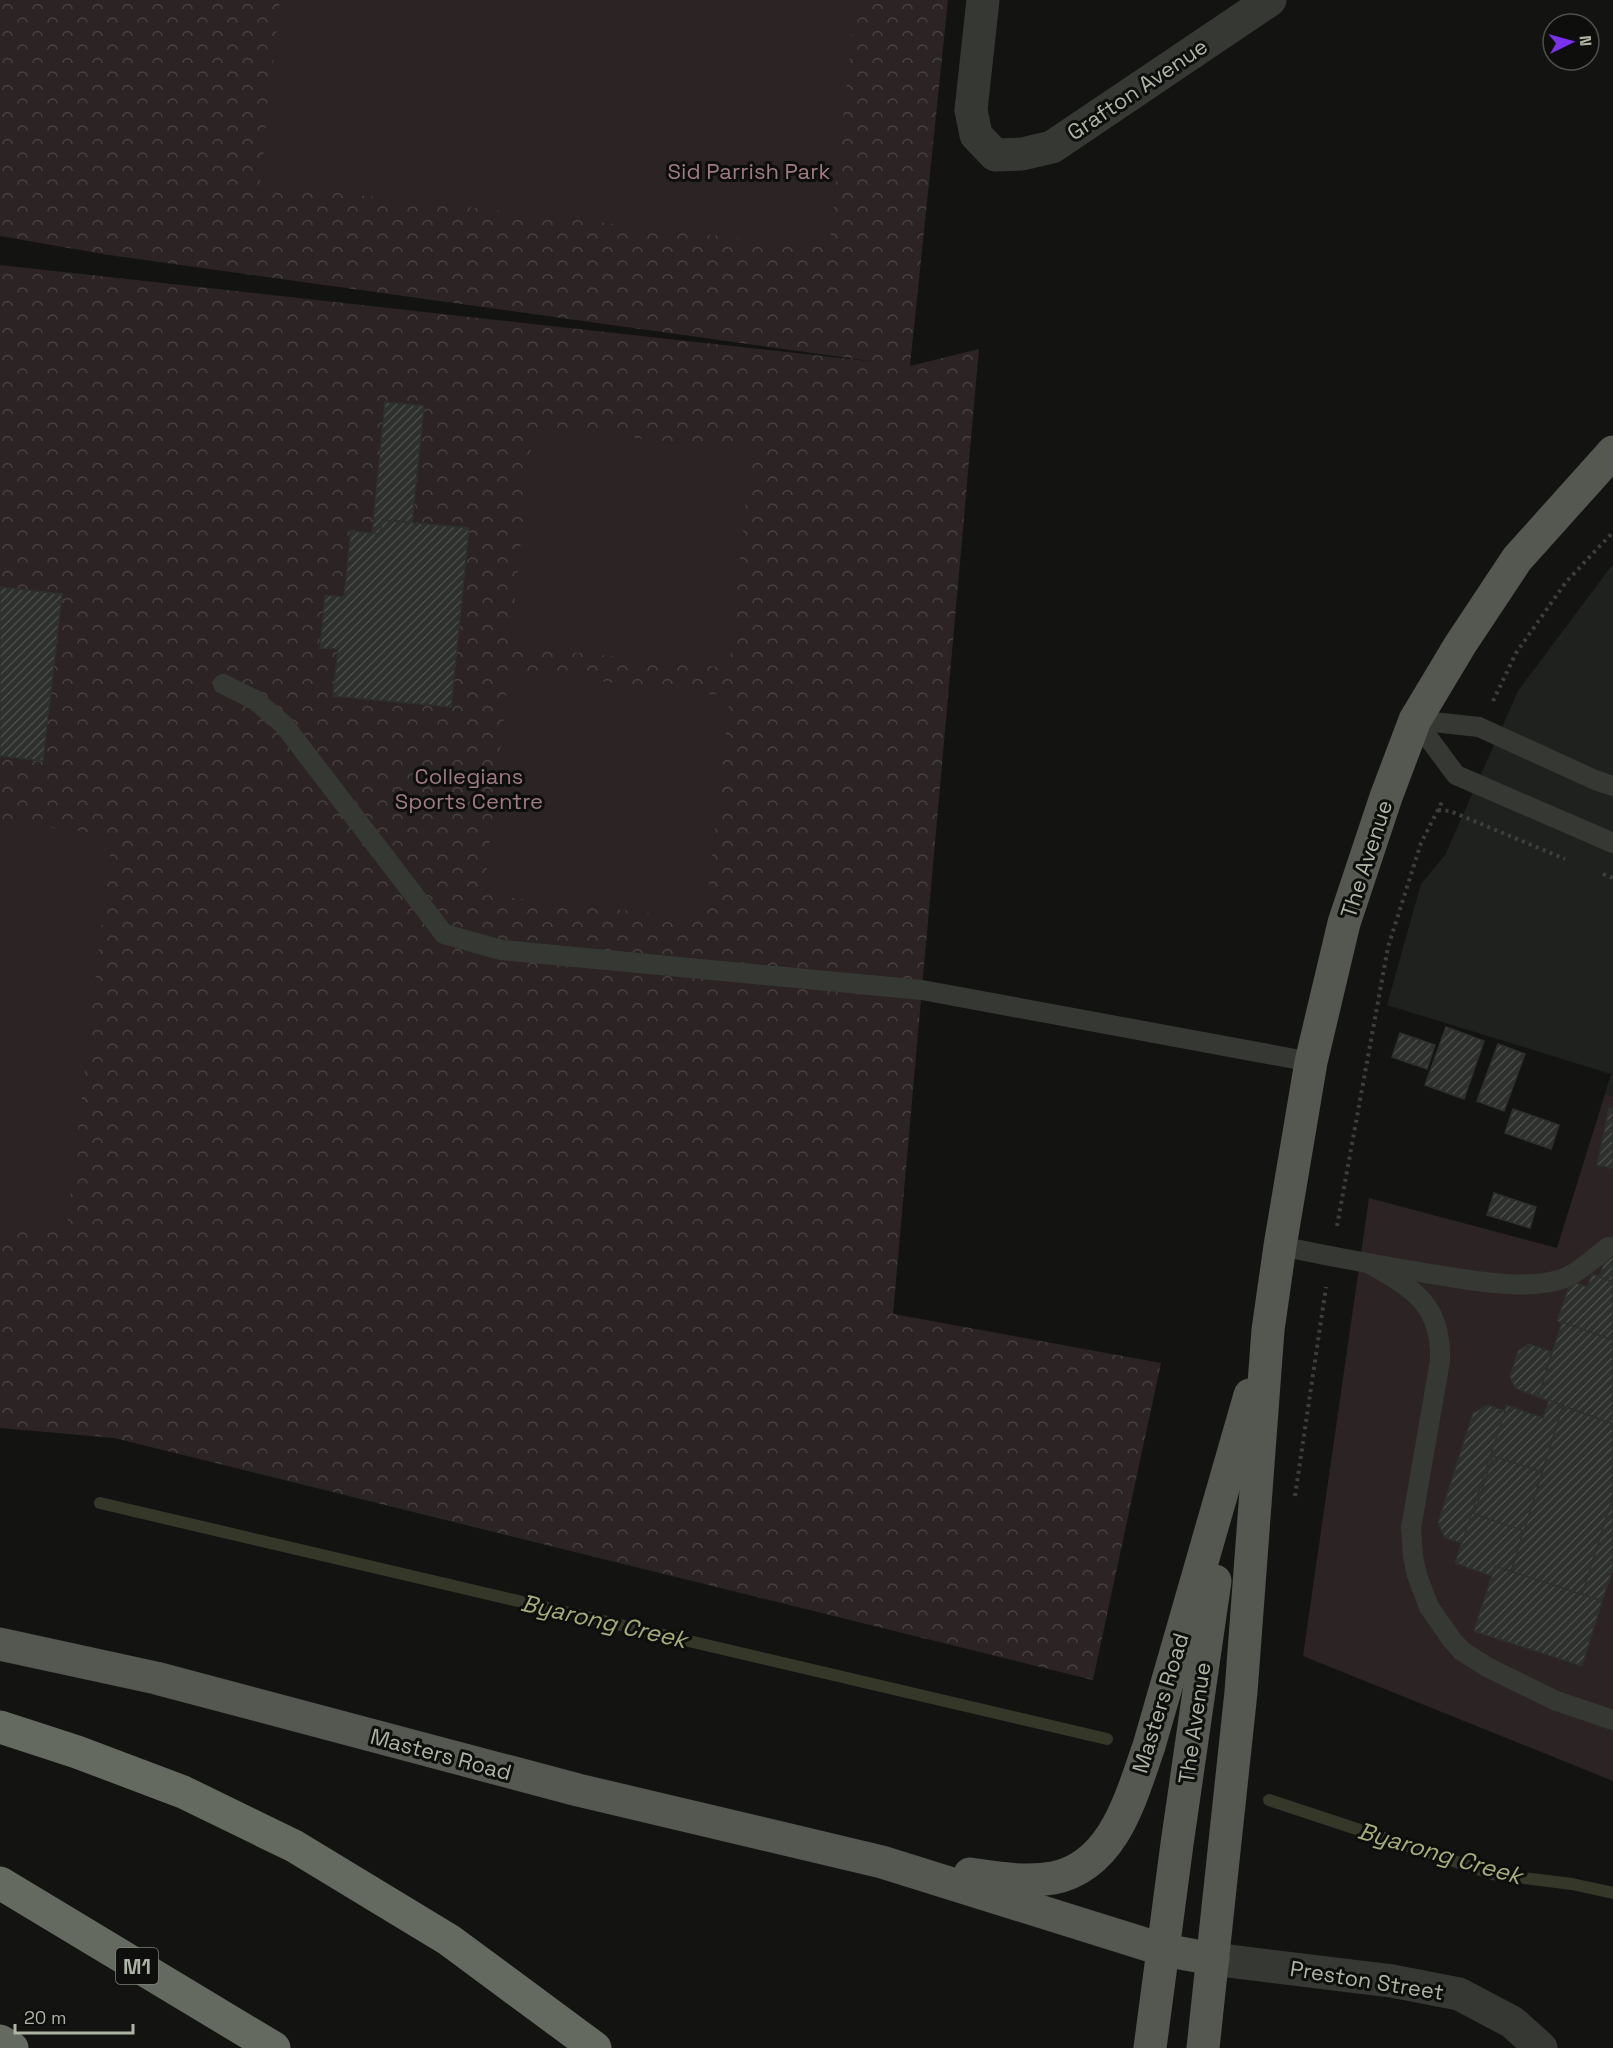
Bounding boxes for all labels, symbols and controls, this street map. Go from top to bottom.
north arrow [1541,12,1601,72]
street label: Grafton Avenue [1061,32,1213,146]
text: N [1575,34,1596,47]
park label: Sid Parrish Park [668,157,831,185]
park label: Collegians Sports Centre [395,762,543,815]
street label: The Avenue [1334,796,1398,922]
water label: Byarong Creek [518,1587,693,1656]
street label: Masters Road [1125,1630,1195,1776]
street label: The Avenue [1172,1660,1216,1786]
street label: Masters Road [367,1722,515,1786]
water label: Byarong Creek [1354,1815,1529,1892]
road number: M1 [116,1948,158,1984]
street label: Preston Street [1288,1954,1446,2006]
scale bar [15,1997,134,2035]
text: 20 m [24,2006,67,2029]

